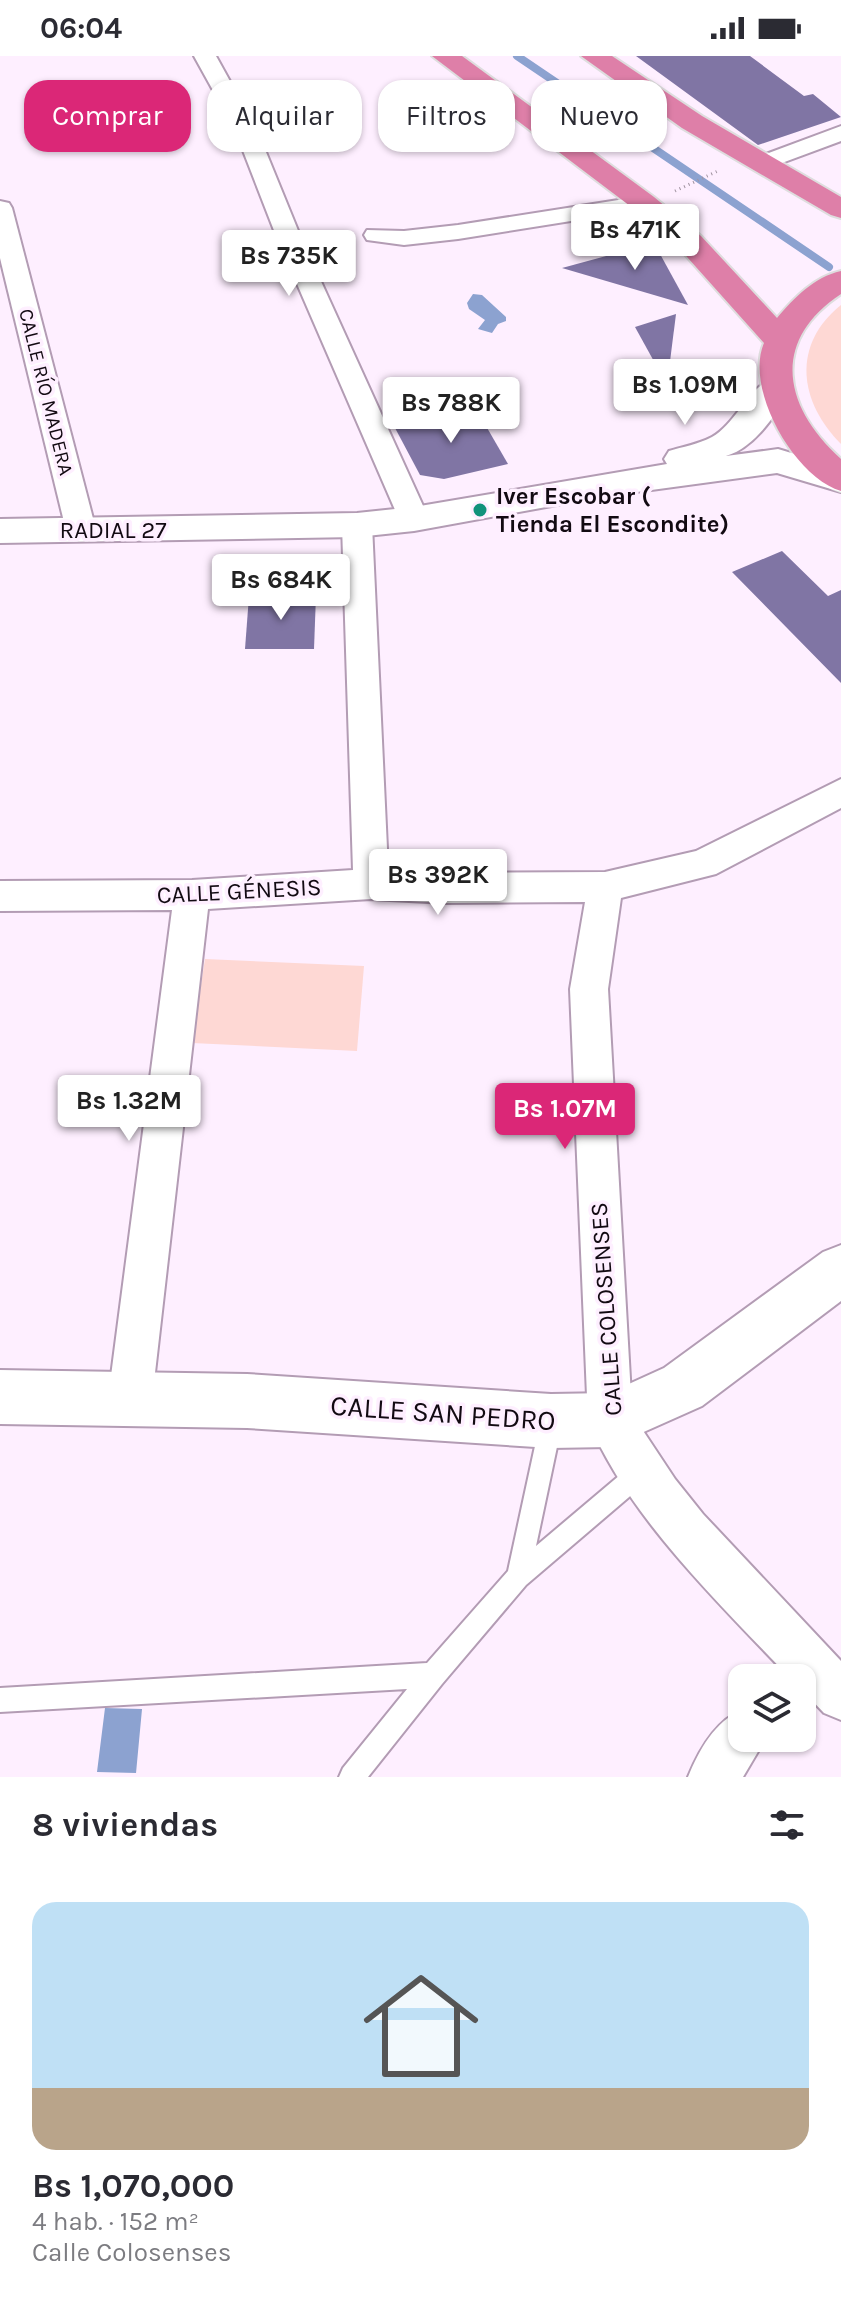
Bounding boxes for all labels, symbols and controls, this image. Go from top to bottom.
text: 06:04 [40,10,122,46]
chip: Comprar [24,80,191,152]
chip: Alquilar [207,80,362,152]
chip: Filtros [378,80,515,152]
chip: Nuevo [531,80,667,152]
pin: Bs 471K [561,204,709,272]
text: Bs 471K [589,214,681,245]
pin: Bs 735K [215,230,363,298]
text: Bs 735K [240,240,338,271]
street label: CALLE RÍO MADERA [14,306,79,478]
pin: Bs 1.09M [602,359,768,427]
text: Bs 1.09M [631,369,739,400]
pin: Bs 788K [377,377,525,445]
text: Bs 788K [401,387,501,418]
place label: Iver Escobar ( Tienda El Escondite) [496,482,729,538]
marker: Iver Escobar ( Tienda El Escondite) [471,501,489,519]
street label: RADIAL 27 [60,516,166,544]
pin: Bs 684K [207,554,355,622]
text: Bs 684K [230,564,332,595]
pin: Bs 392K [364,849,512,917]
text: Bs 392K [387,859,489,890]
street label: CALLE GÉNESIS [156,872,322,909]
pin: Bs 1.32M [46,1075,212,1143]
pin: Bs 1.07M [482,1083,648,1151]
text: Bs 1.32M [76,1085,182,1116]
text: Bs 1.07M [513,1093,617,1124]
street label: CALLE COLOSENSES [585,1201,627,1417]
street label: CALLE SAN PEDRO [329,1389,557,1437]
map controls [728,1664,816,1752]
button: layers [728,1664,816,1752]
icon: filters [765,1803,809,1847]
text: 8 viviendas [32,1805,218,1845]
icon: home [349,1954,493,2098]
text: Bs 1,070,000 [32,2166,234,2206]
text: 4 hab. · 152 m² [32,2206,199,2237]
text: Calle Colosenses [32,2237,231,2268]

